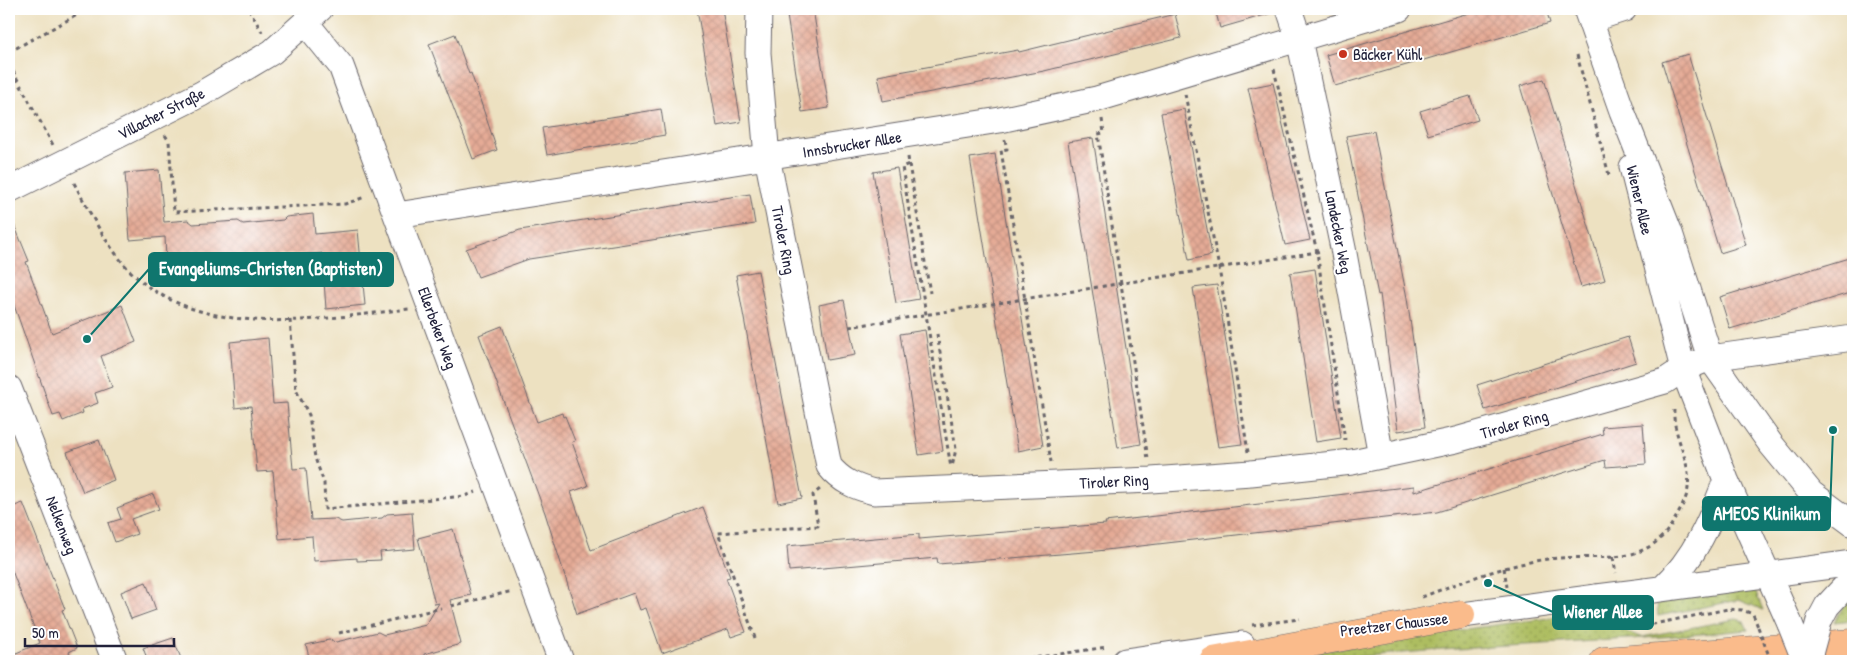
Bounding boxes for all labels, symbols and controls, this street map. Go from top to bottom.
place label: Bäcker Kühl [1353,43,1423,65]
marker: Bäcker Kühl [1337,48,1349,60]
street label: Villacher Straße [114,81,209,144]
street label: Innsbrucker Allee [801,125,904,163]
street label: Wiener Allee [1621,163,1659,238]
street label: Landecker Weg [1320,188,1358,276]
street label: Tiroler Ring [767,204,801,276]
callout: Evangeliums-Christen (Baptisten) [149,253,393,286]
text: Evangeliums-Christen (Baptisten) [159,256,383,282]
street label: Ellerbeker Weg [413,284,463,372]
street label: Tiroler Ring [1478,404,1550,444]
street label: Tiroler Ring [1079,468,1149,494]
street label: Nelkenweg [41,493,83,557]
callout: AMEOS Klinikum [1703,497,1830,530]
text: AMEOS Klinikum [1713,501,1821,526]
callout: Wiener Allee [1553,596,1653,629]
text: Wiener Allee [1563,599,1644,624]
street label: Preetzer Chaussee [1339,606,1450,642]
scale bar [25,615,174,647]
text: 50 m [32,622,59,643]

